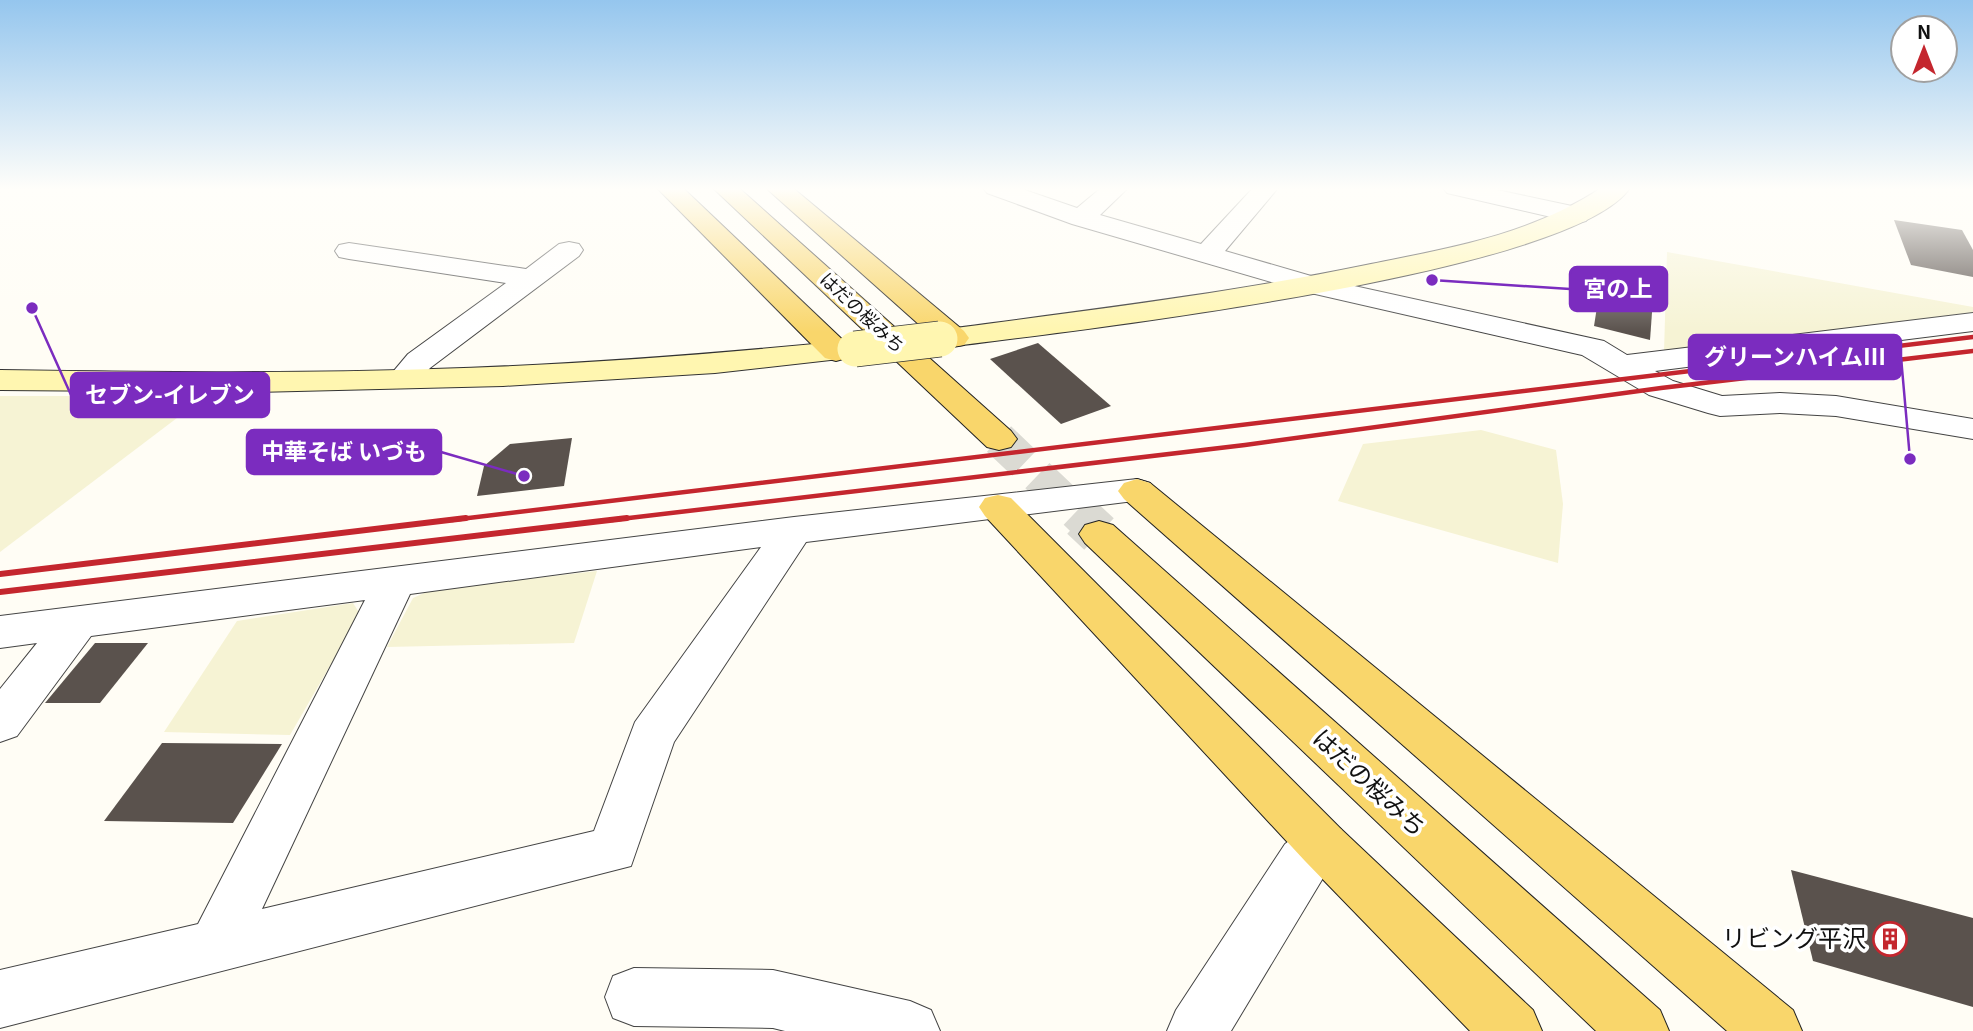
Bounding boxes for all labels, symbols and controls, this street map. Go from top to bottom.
north arrow [1889,14,1959,84]
text: N [1917,17,1931,44]
street label: はだの桜みち [815,265,912,358]
callout: 宮の上 [1570,267,1667,311]
text: 宮の上 [1584,270,1653,304]
callout: グリーンハイムⅢ [1689,335,1901,379]
text: グリーンハイムⅢ [1704,338,1886,372]
callout: セブン-イレブン [71,373,269,417]
text: セブン-イレブン [85,376,255,410]
callout: 中華そば いづも [247,430,441,474]
text: 中華そば いづも [261,433,427,467]
street label: はだの桜みち [1306,719,1435,843]
place label: リビング平沢 [1722,919,1866,954]
building icon: リビング平沢 [1871,920,1909,958]

